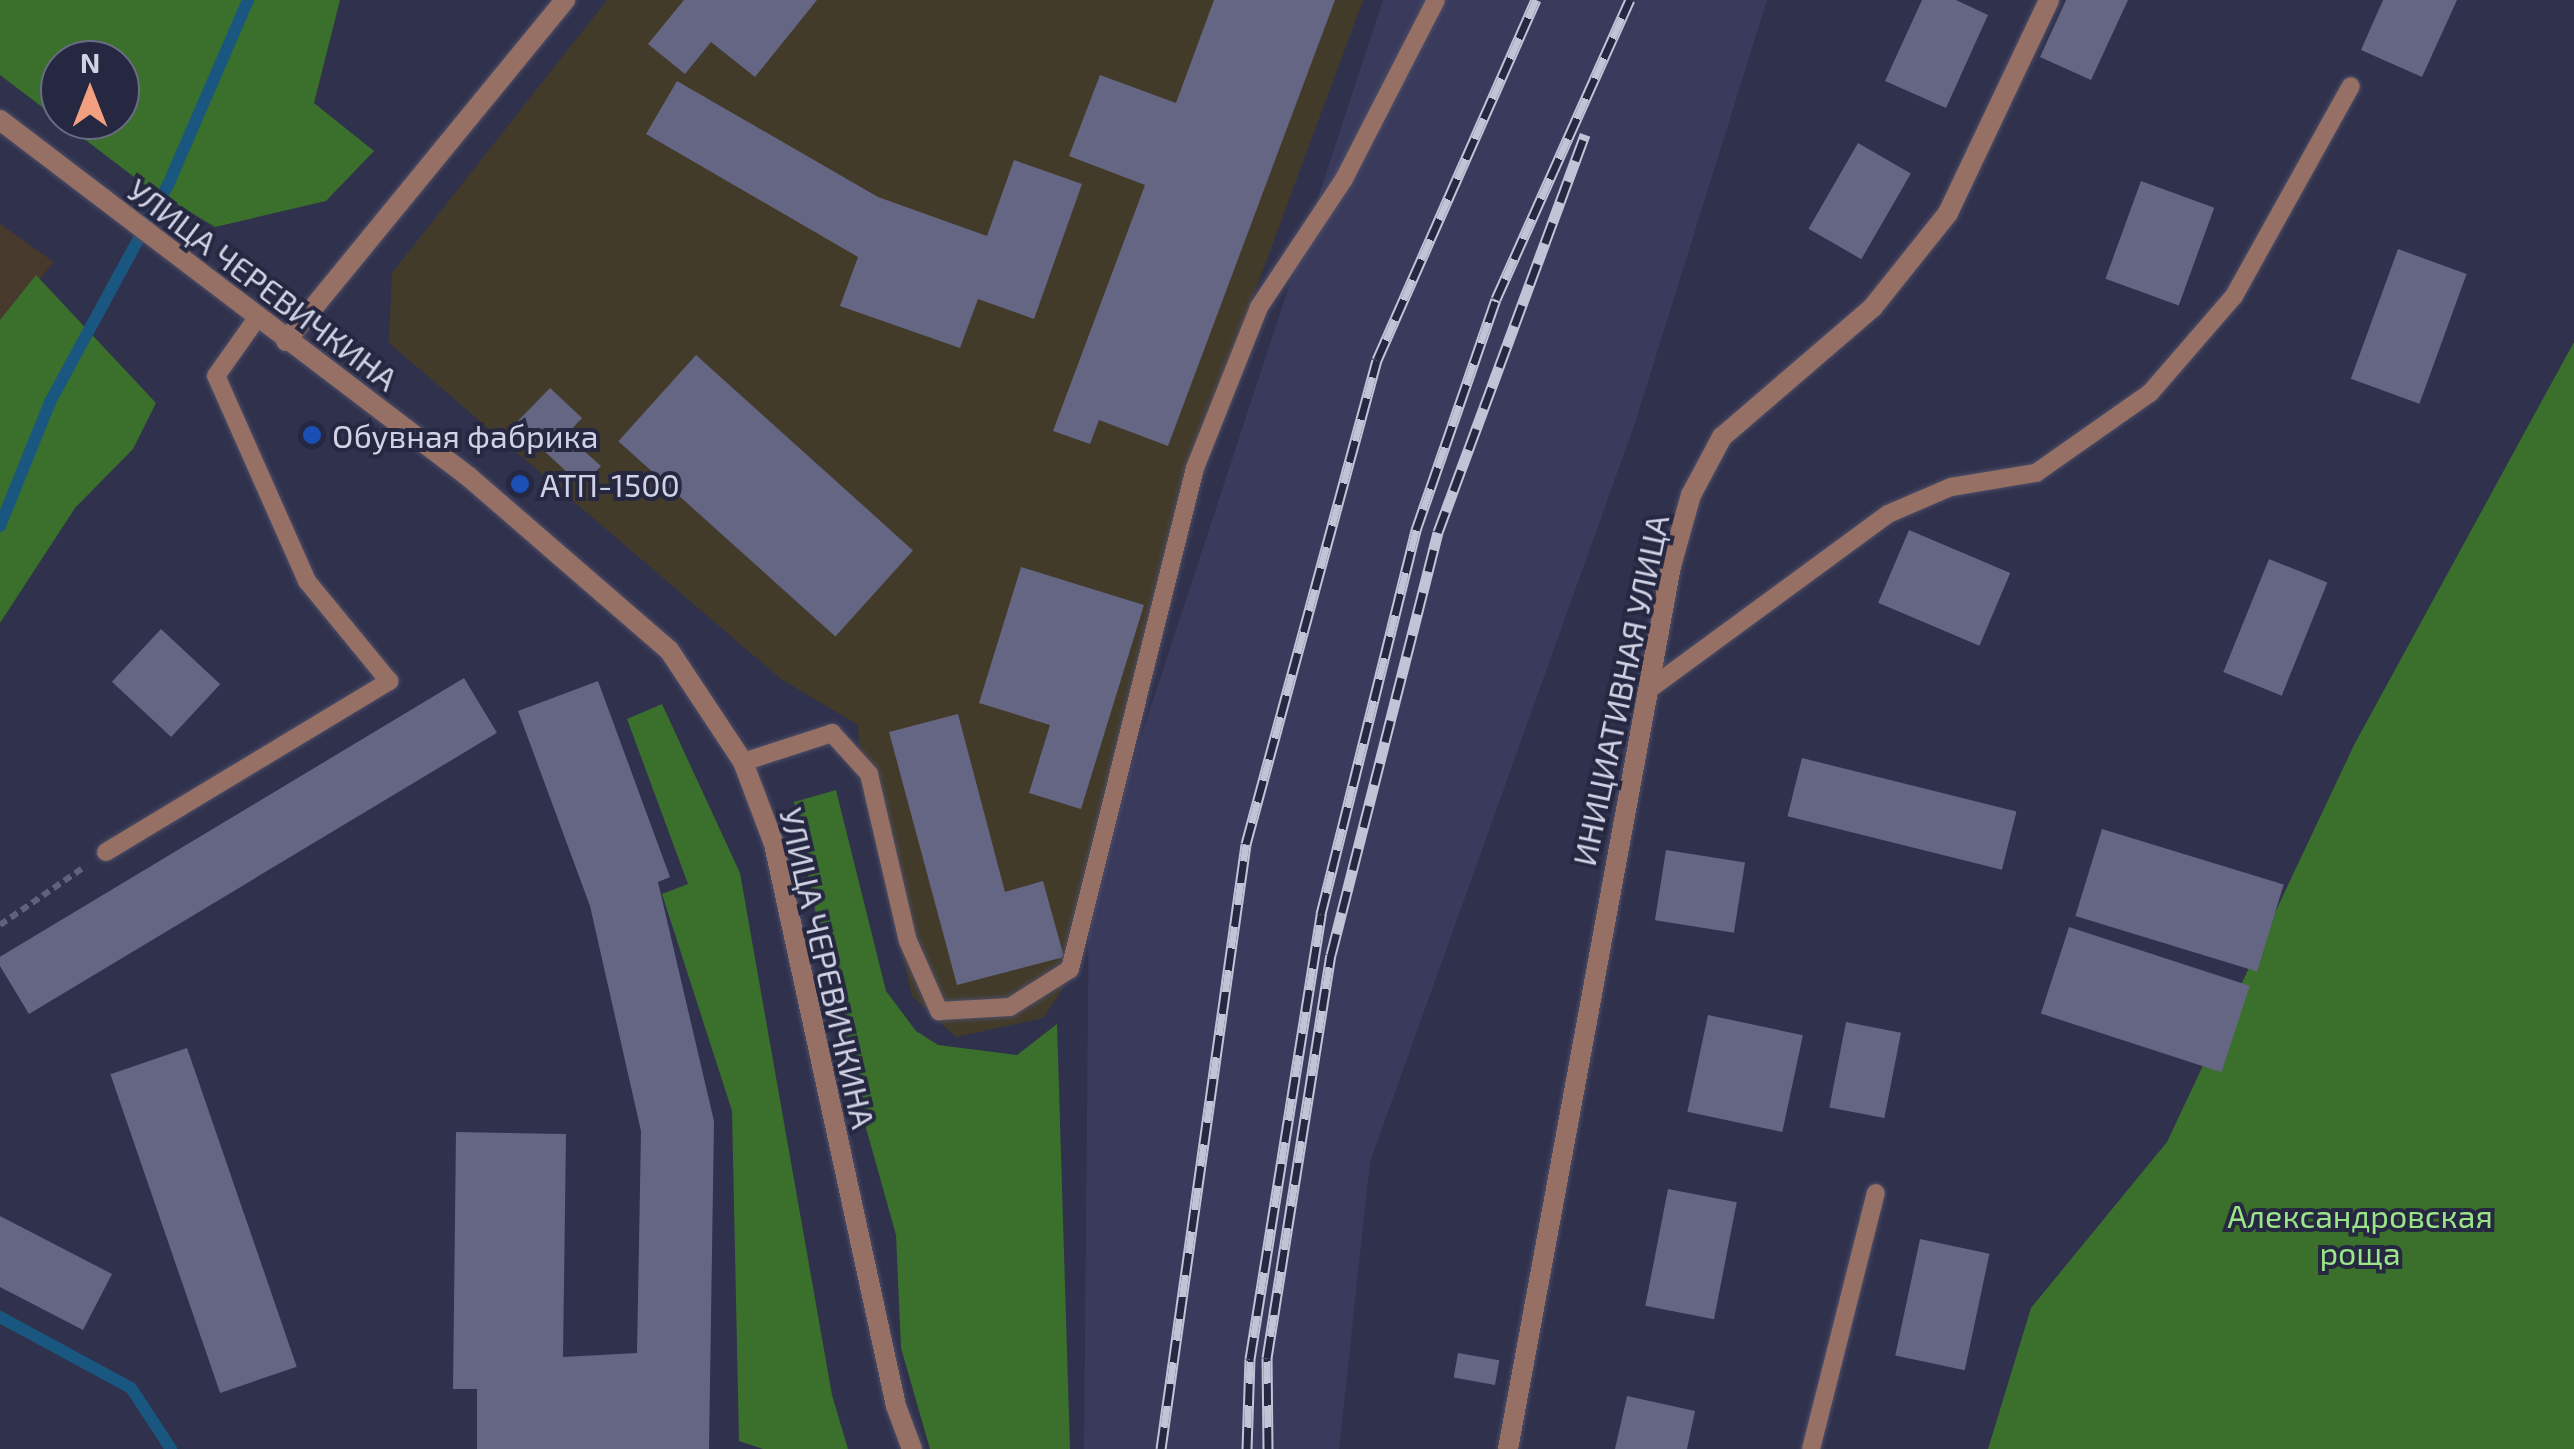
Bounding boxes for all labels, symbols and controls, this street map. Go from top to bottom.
north arrow [40,40,140,140]
text: N [80,45,100,79]
street label: УЛИЦА ЧЕРЕВИЧКИНА [120,170,406,398]
place label: Обувная фабрика [332,416,598,454]
marker: Обувная фабрика [301,424,323,446]
place label: АТП-1500 [540,465,680,503]
marker: АТП-1500 [509,473,531,495]
street label: ИНИЦИАТИВНАЯ УЛИЦА [1564,511,1676,869]
street label: УЛИЦА ЧЕРЕВИЧКИНА [772,804,884,1132]
park label: Александровская роща [2227,1197,2493,1272]

